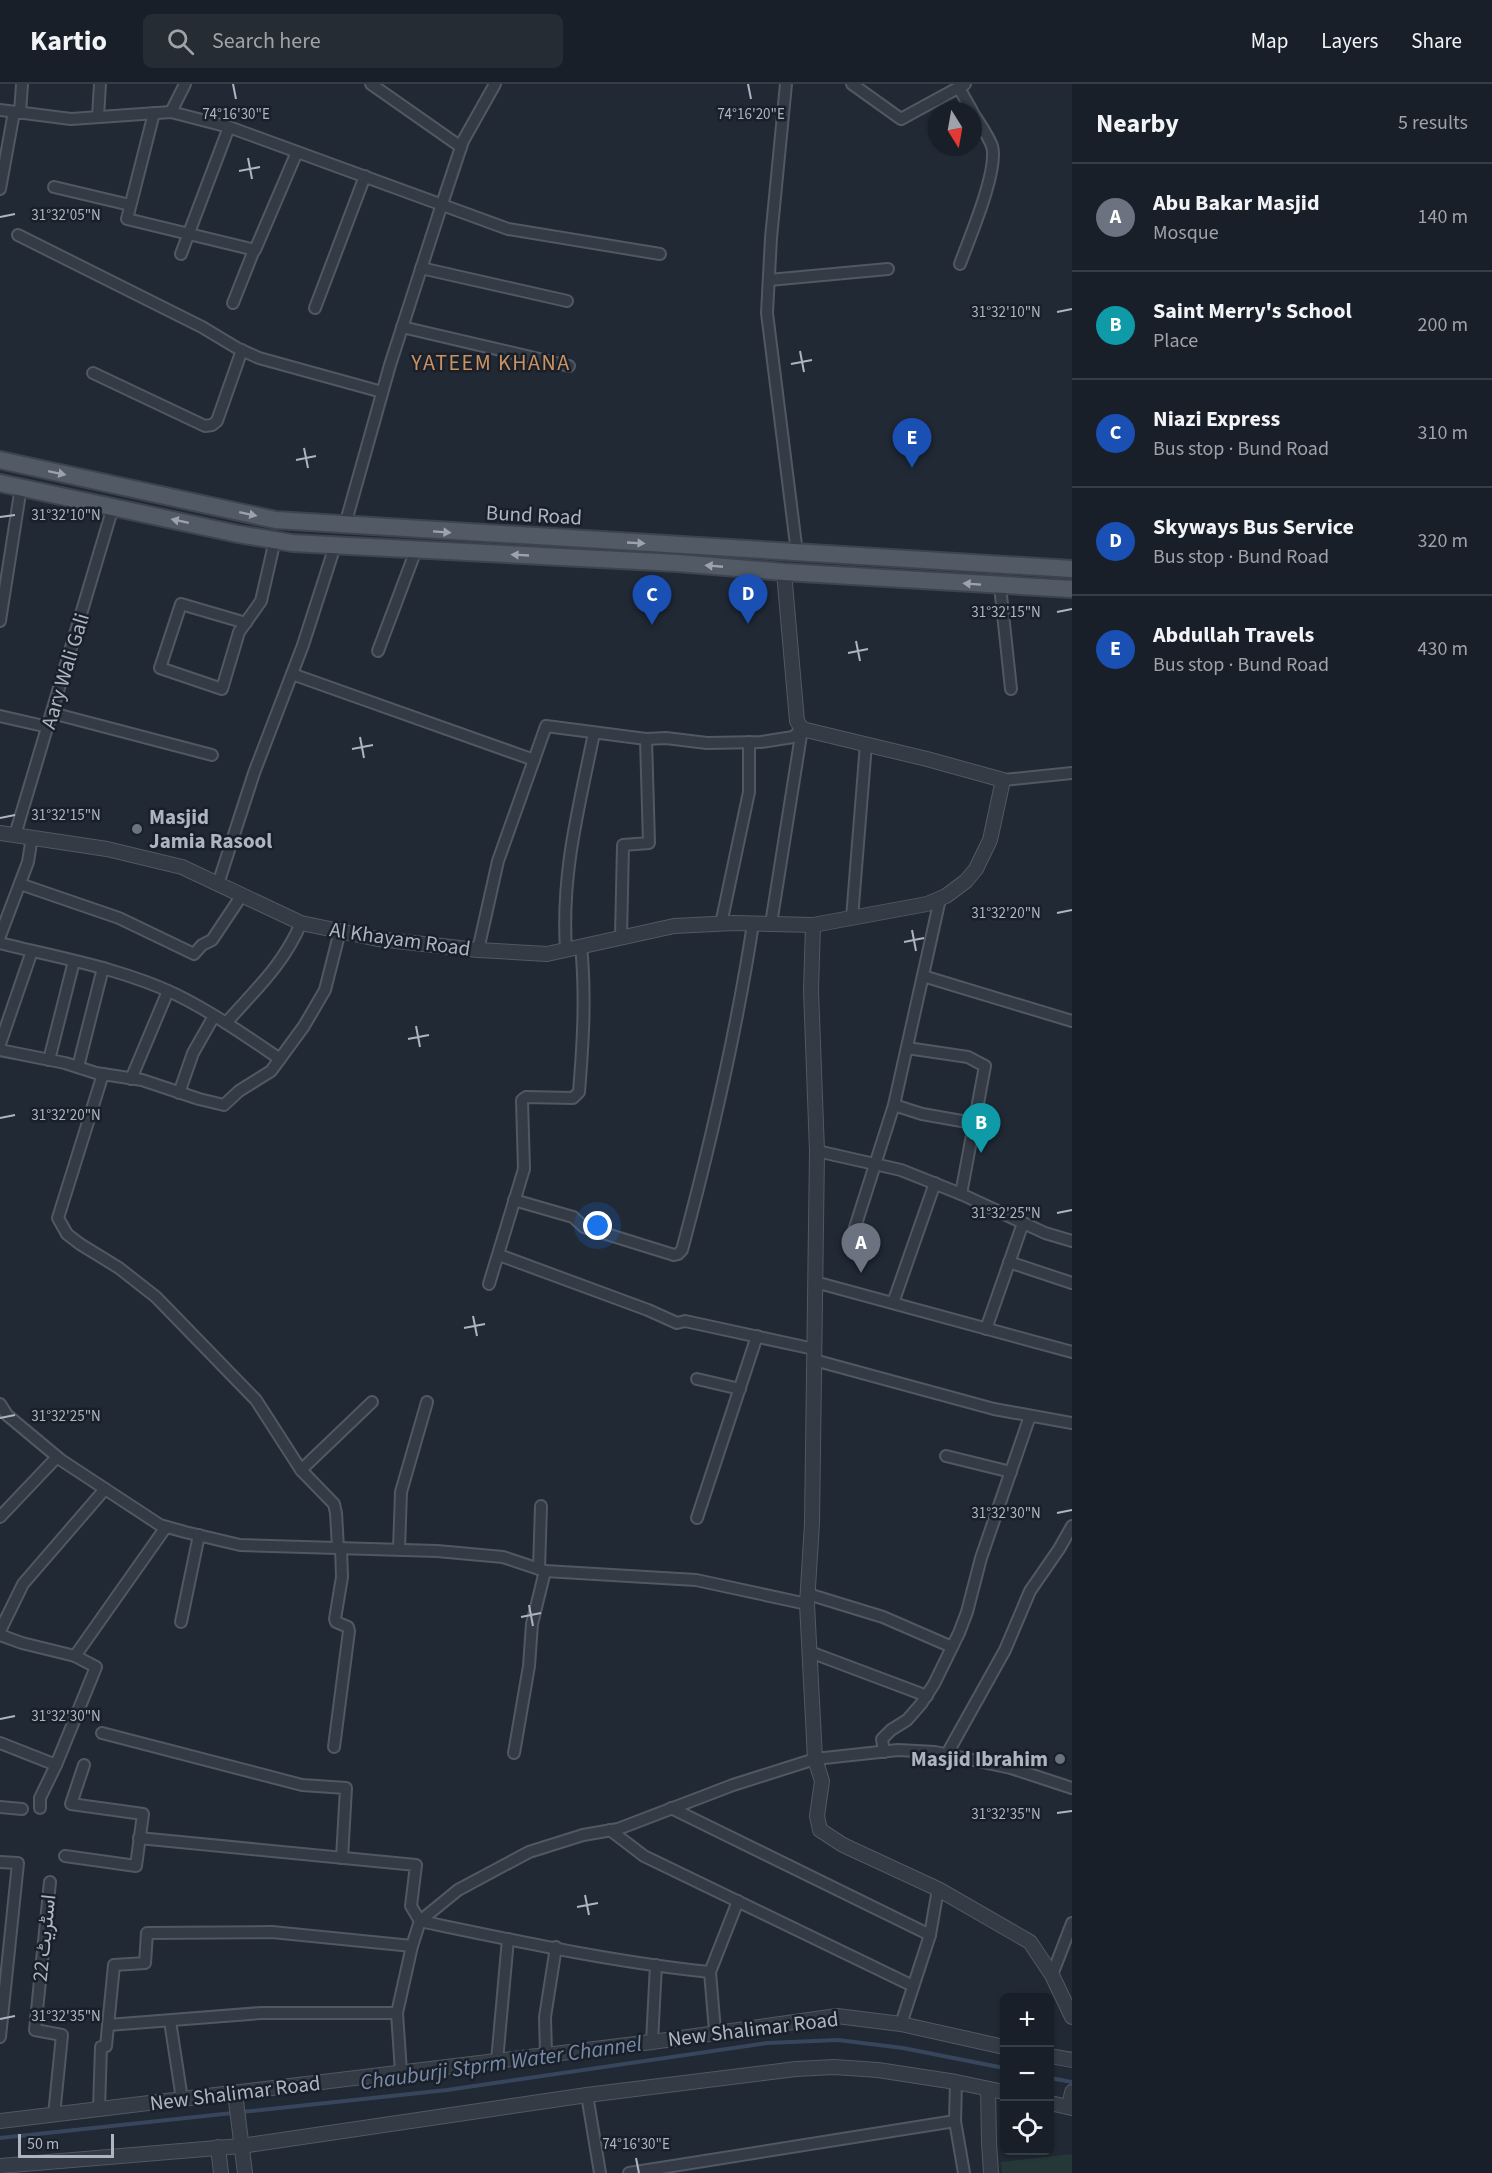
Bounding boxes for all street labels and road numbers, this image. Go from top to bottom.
street label: Bund Road [485,498,583,532]
street label: Aary Wali Gali [33,609,97,733]
street label: Al Khayam Road [328,914,472,964]
street label: اسٹریٹ 22 [24,1893,64,1983]
street label: New Shalimar Road [666,2004,840,2054]
street label: New Shalimar Road [148,2068,322,2118]

